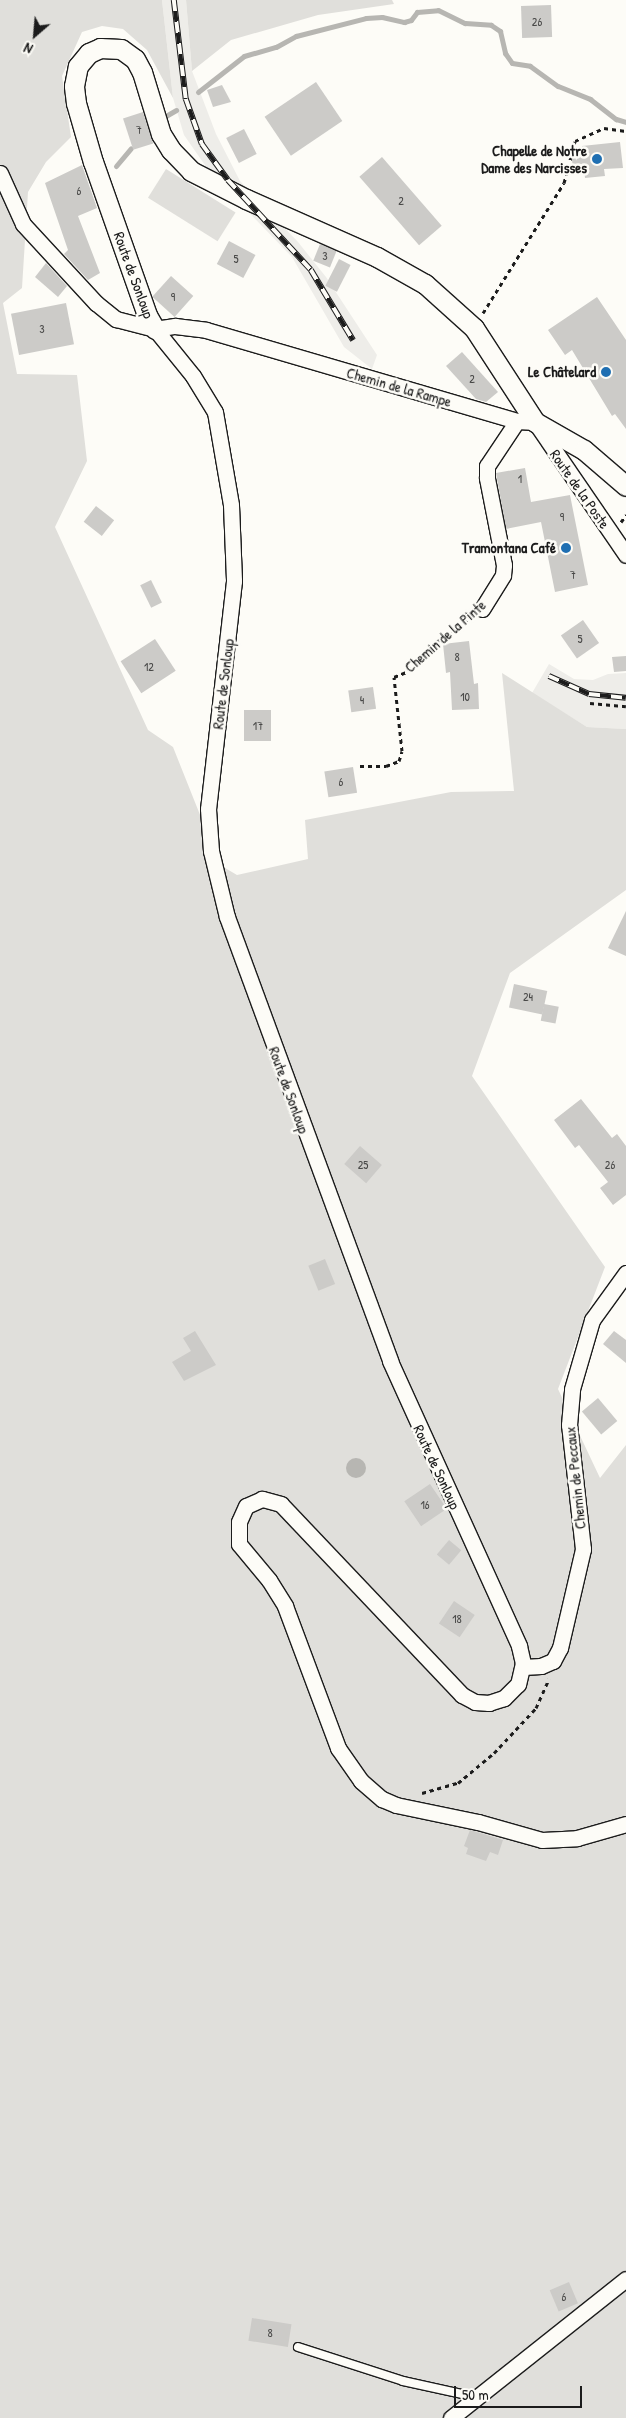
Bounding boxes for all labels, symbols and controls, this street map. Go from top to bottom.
north arrow [10,10,60,60]
house number: 26 [532,15,542,29]
text: N [20,39,36,59]
house number: 7 [136,123,142,137]
place label: Chapelle de Notre Dame des Narcisses [481,141,587,176]
marker: Chapelle de Notre Dame des Narcisses [591,153,603,165]
house number: 6 [77,184,81,198]
house number: 2 [398,194,404,208]
street label: Route de Sonloup [110,229,158,321]
house number: 3 [322,249,328,263]
house number: 5 [233,252,239,266]
house number: 9 [171,290,175,304]
house number: 3 [39,322,45,336]
street label: Chemin de la Rampe [345,363,453,411]
place label: Le Châtelard [528,363,596,381]
marker: Le Châtelard [600,366,612,378]
house number: 2 [469,372,475,386]
street label: Route de la Poste [546,446,614,532]
house number: 1 [518,472,522,486]
house number: 9 [560,510,564,524]
place label: Tramontana Café [462,539,556,557]
marker: Tramontana Café [560,542,572,554]
house number: 7 [570,568,576,582]
street label: Chemin de la Pinte [401,596,489,676]
house number: 5 [577,632,583,646]
street label: Route de Sonloup [209,638,237,730]
house number: 8 [454,650,460,664]
house number: 12 [144,660,154,674]
house number: 10 [460,690,470,704]
house number: 4 [360,693,364,707]
house number: 17 [253,719,263,733]
house number: 6 [339,775,343,789]
house number: 24 [523,990,533,1004]
street label: Route de Sonloup [265,1044,313,1136]
house number: 25 [358,1158,368,1172]
house number: 26 [605,1158,615,1172]
street label: Route de Sonloup [410,1422,464,1512]
street label: Chemin de Peccaux [561,1426,589,1530]
house number: 16 [420,1498,430,1512]
house number: 18 [452,1612,462,1626]
house number: 6 [562,2290,566,2304]
house number: 8 [267,2326,273,2340]
scale bar [456,2376,584,2408]
text: 50 m [462,2384,489,2405]

